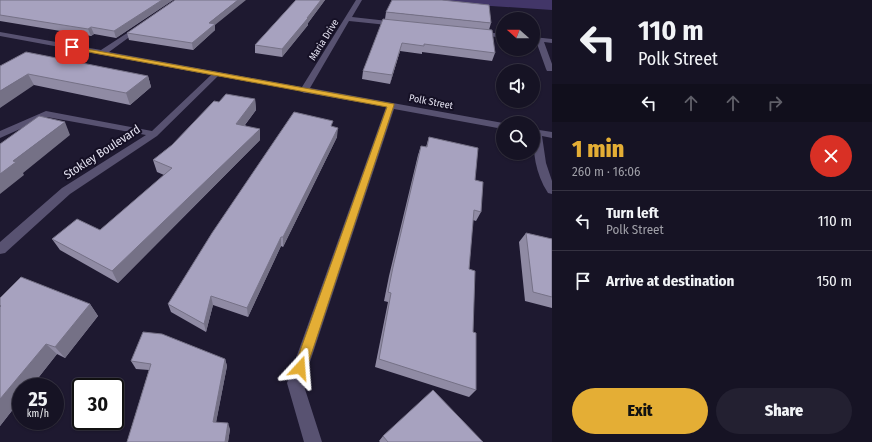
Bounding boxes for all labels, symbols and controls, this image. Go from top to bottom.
north arrow [496,12,540,56]
map controls [496,12,540,160]
text: 110 m [638,14,704,47]
icon: left [572,16,624,68]
street label: Maria Drive [307,17,341,63]
pin [55,30,89,64]
icon: arrive [61,36,83,58]
text: Polk Street [638,48,718,70]
button: sound [496,64,540,108]
street label: Polk Street [408,92,455,112]
icon: left [638,92,660,114]
icon: ahead [680,92,702,114]
icon: ahead [722,92,744,114]
icon: right [764,92,786,114]
button: search [496,116,540,160]
street label: Stokley Boulevard [61,122,143,182]
text: 1 min [572,135,624,163]
button: close [810,135,852,177]
text: 260 m · 16:06 [572,164,640,179]
text: Turn left [606,204,659,222]
icon: left [572,210,594,232]
text: 110 m [818,212,852,230]
text: Polk Street [606,222,664,237]
icon: arrive [572,270,594,292]
text: Arrive at destination [606,272,734,290]
text: 150 m [816,272,852,290]
position arrow [279,347,321,389]
speed limit sign: 30 [72,378,124,430]
text: 25 [28,387,48,411]
button: Exit [572,388,708,434]
button: Share [716,388,852,434]
text: km/h [27,408,49,420]

